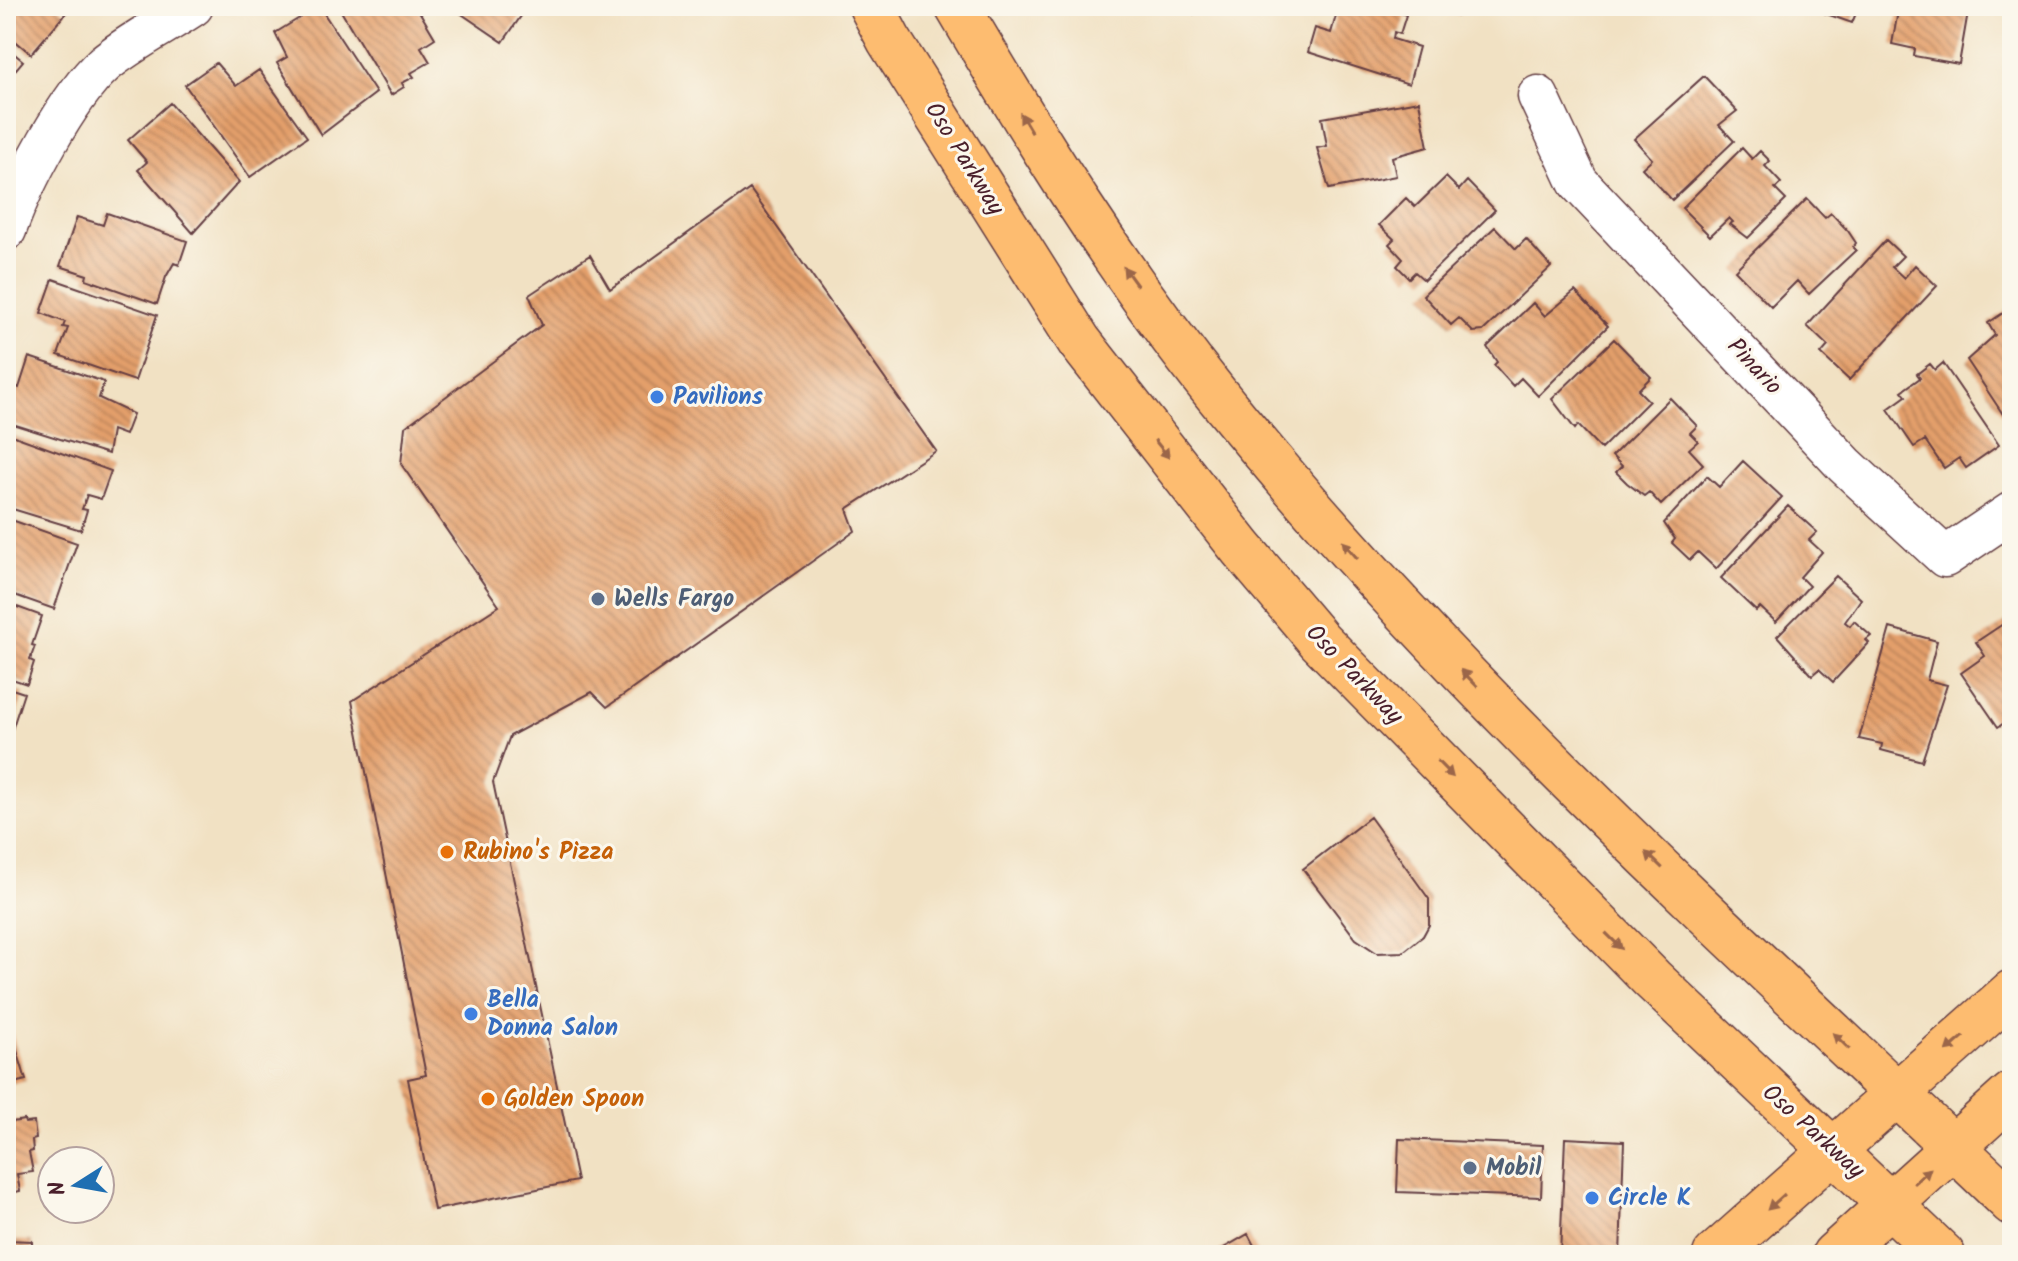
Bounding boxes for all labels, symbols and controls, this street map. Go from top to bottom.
street label: Oso Parkway [914,95,1015,224]
one-way arrow [1019,112,1033,134]
one-way arrow [1123,266,1138,287]
street label: Pinario [1717,329,1791,405]
place label: Pavilions [673,378,763,417]
marker: Pavilions [648,388,666,406]
one-way arrow [1153,439,1169,459]
one-way arrow [1342,541,1360,560]
place label: Wells Fargo [614,580,734,619]
marker: Wells Fargo [589,590,607,608]
street label: Oso Parkway [1296,616,1413,735]
one-way arrow [1460,669,1478,688]
one-way arrow [1435,759,1454,778]
place label: Rubino's Pizza [463,833,614,872]
marker: Rubino's Pizza [438,843,456,861]
one-way arrow [1645,851,1664,869]
one-way arrow [1604,931,1623,950]
place label: Bella Donna Salon [487,981,618,1048]
marker: Bella Donna Salon [462,1005,480,1023]
one-way arrow [1832,1033,1851,1051]
one-way arrow [1945,1035,1964,1053]
street label: Oso Parkway [1753,1075,1874,1190]
place label: Golden Spoon [504,1080,644,1119]
marker: Golden Spoon [479,1090,497,1108]
north arrow [36,1145,116,1225]
place label: Mobil [1486,1149,1542,1188]
marker: Mobil [1461,1159,1479,1177]
one-way arrow [1913,1167,1932,1185]
text: N [40,1178,77,1198]
place label: Circle K [1608,1179,1691,1218]
marker: Circle K [1583,1189,1601,1207]
one-way arrow [1767,1193,1787,1210]

